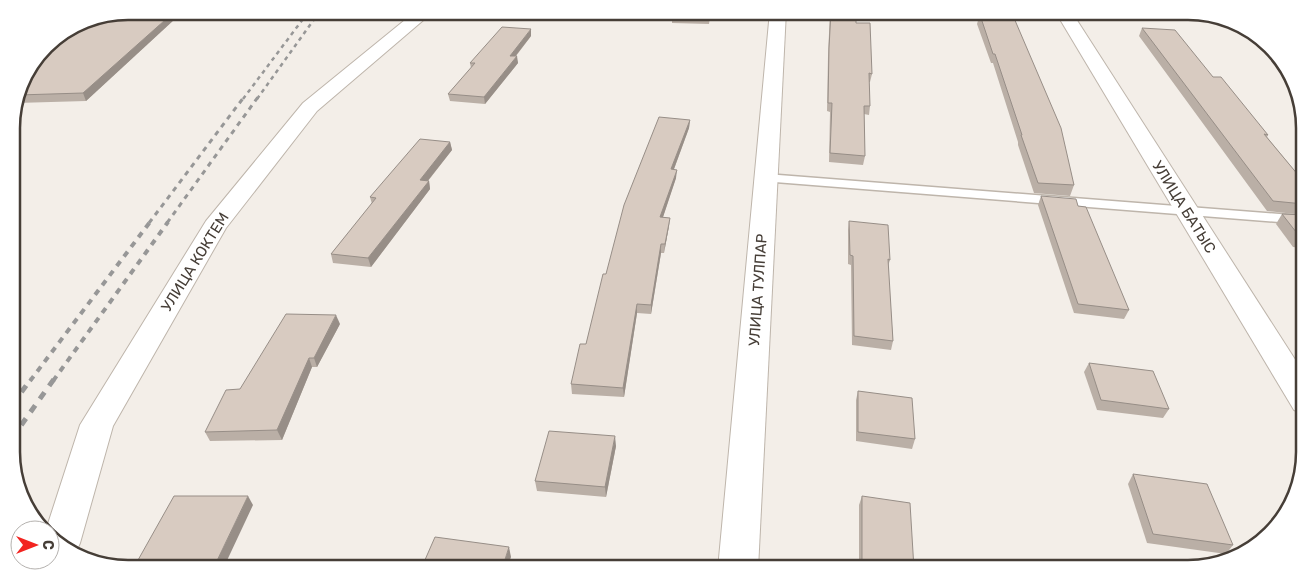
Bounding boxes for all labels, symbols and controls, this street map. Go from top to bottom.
street label: УЛИЦА БАТЫС [1148,158,1220,257]
street label: УЛИЦА КОКТЕМ [157,209,233,315]
street label: УЛИЦА ТУЛПАР [745,233,771,347]
north arrow [10,520,60,570]
text: С [39,540,56,550]

